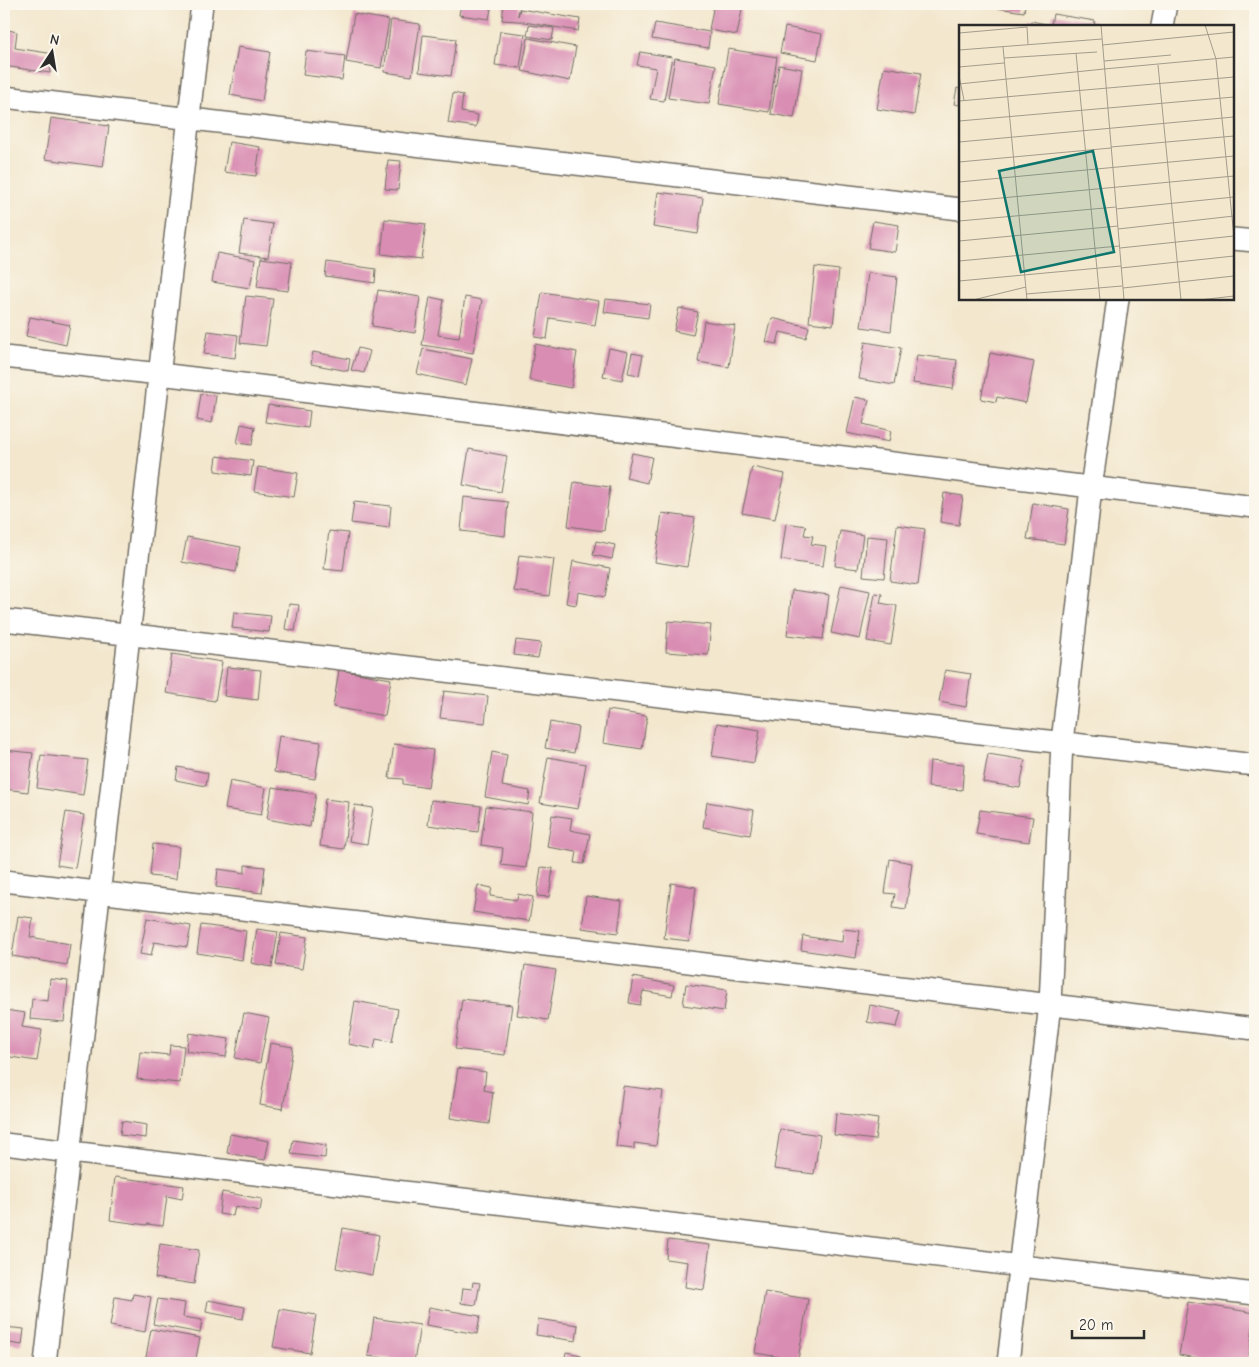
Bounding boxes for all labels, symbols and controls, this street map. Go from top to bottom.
inset map [959,25,1234,300]
north arrow [28,28,78,78]
text: N [48,31,61,49]
scale bar [1072,1307,1144,1339]
text: 20 m [1079,1316,1113,1334]

